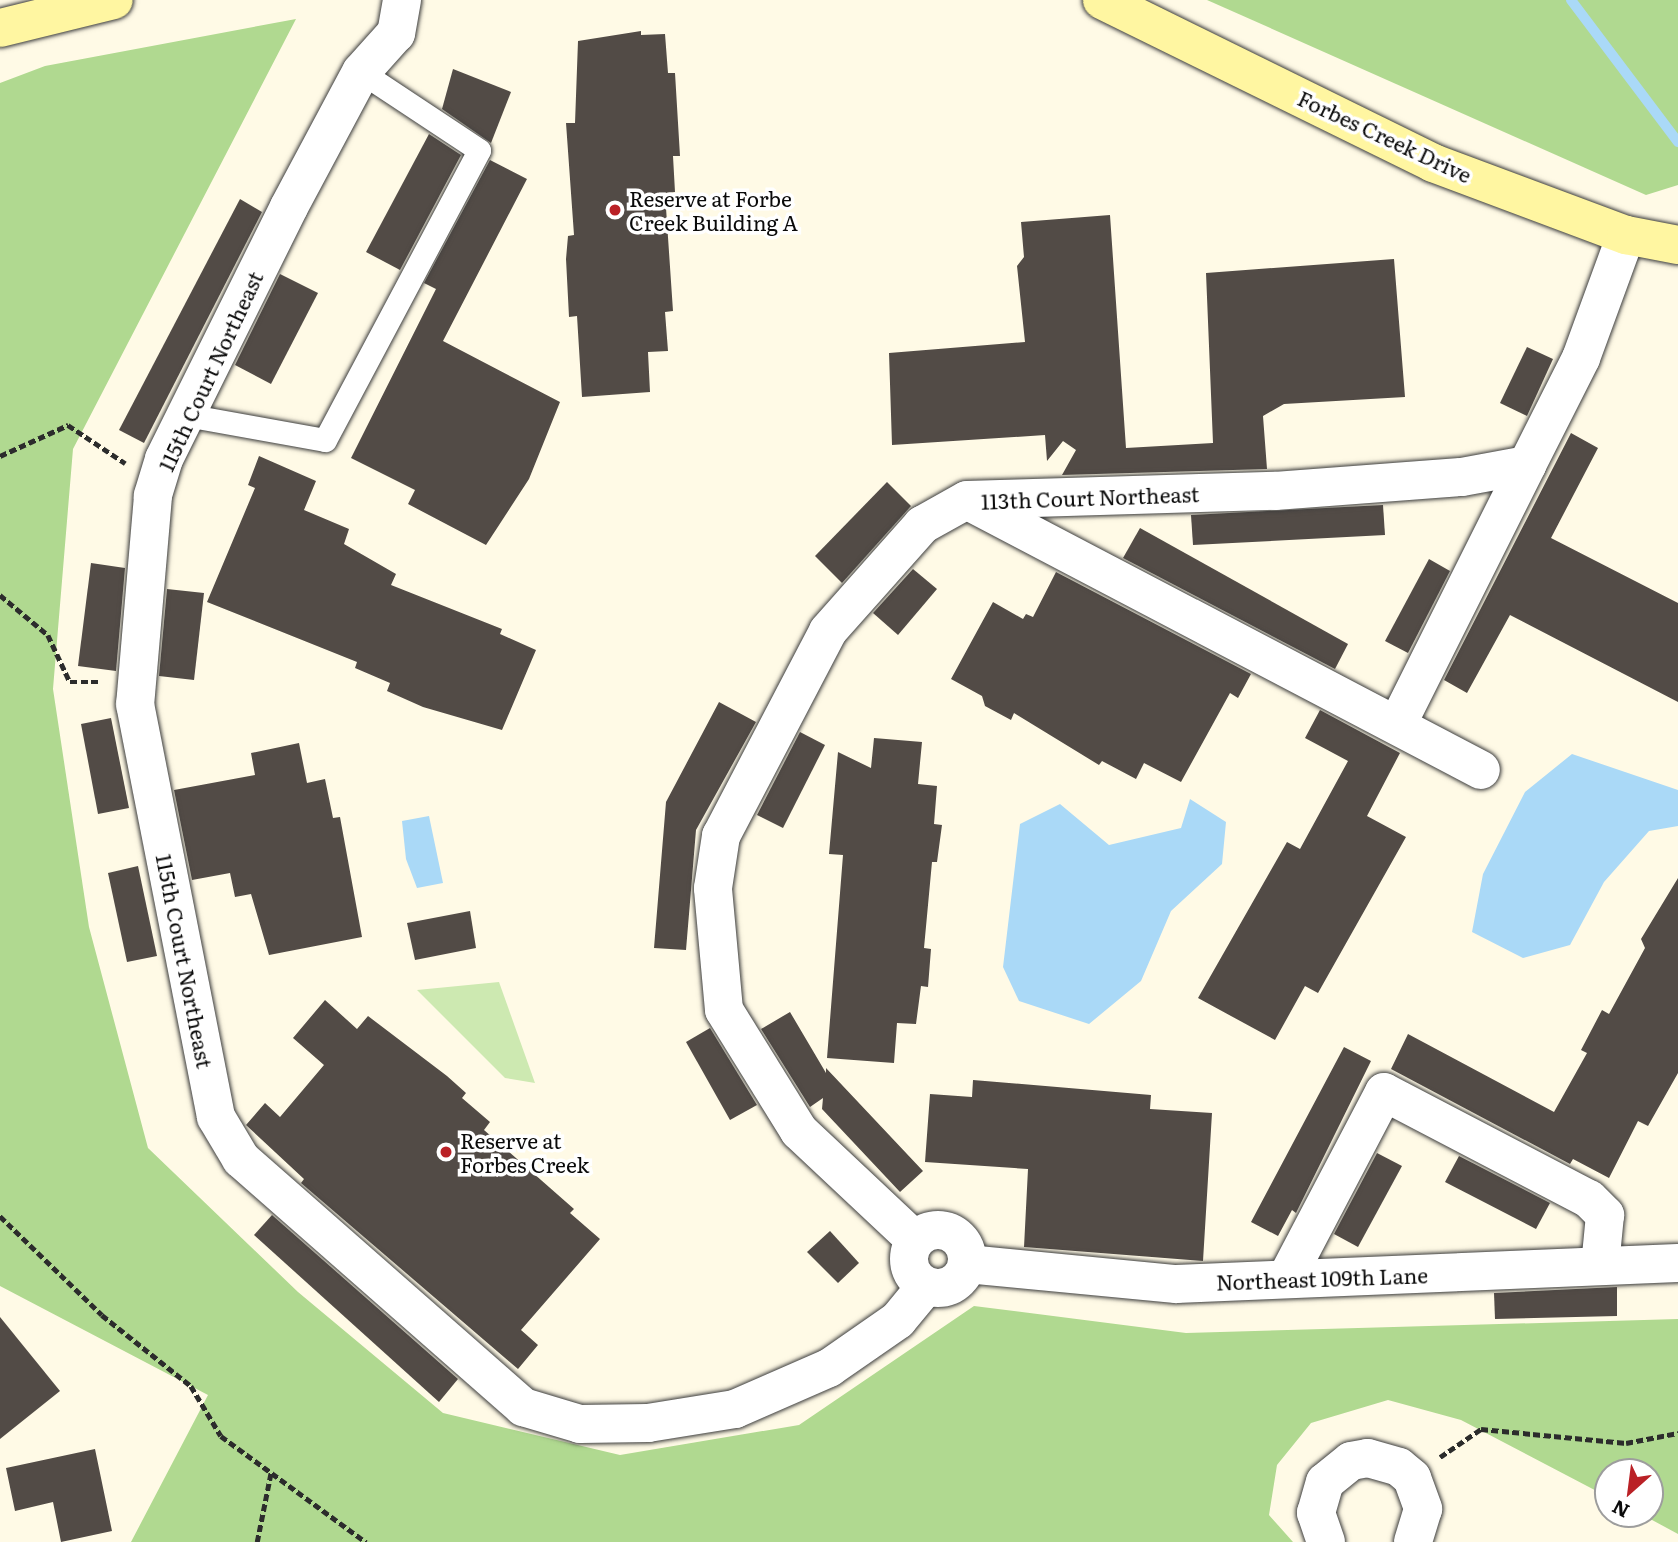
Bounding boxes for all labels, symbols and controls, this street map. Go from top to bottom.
street label: Forbes Creek Drive [1294,85,1476,187]
place label: Reserve at Forbe Creek Building A [629,185,798,235]
marker: Reserve at Forbe Creek Building A [607,202,623,218]
street label: 115th Court Northeast [153,267,267,475]
street label: 113th Court Northeast [980,481,1200,513]
street label: 115th Court Northeast [152,852,218,1070]
place label: Reserve at Forbes Creek [460,1127,589,1177]
marker: Reserve at Forbes Creek [438,1144,454,1160]
street label: Northeast 109th Lane [1216,1262,1428,1294]
north arrow [1594,1458,1664,1528]
text: N [1606,1494,1634,1526]

